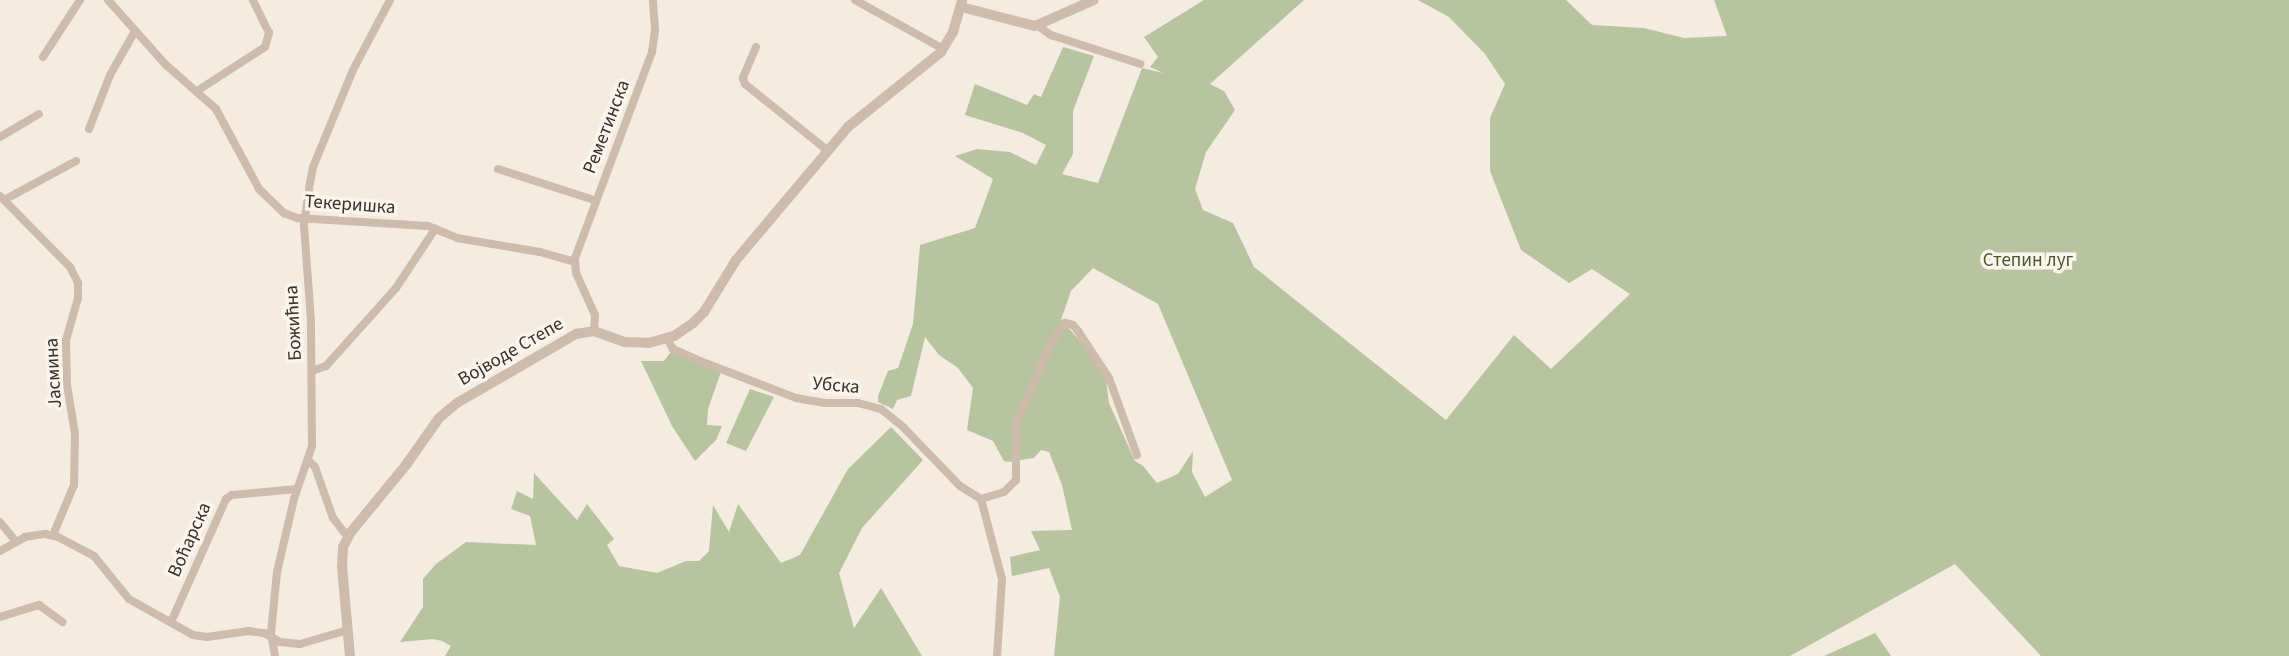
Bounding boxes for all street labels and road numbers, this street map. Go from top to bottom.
street label: Реметинска [579,77,635,177]
street label: Текеришка [304,190,396,220]
street label: Божићна [281,285,307,361]
street label: Војводе Степе [454,313,568,391]
street label: Јасмина [41,337,67,409]
street label: Убска [811,373,861,399]
street label: Воћарска [163,499,217,581]

